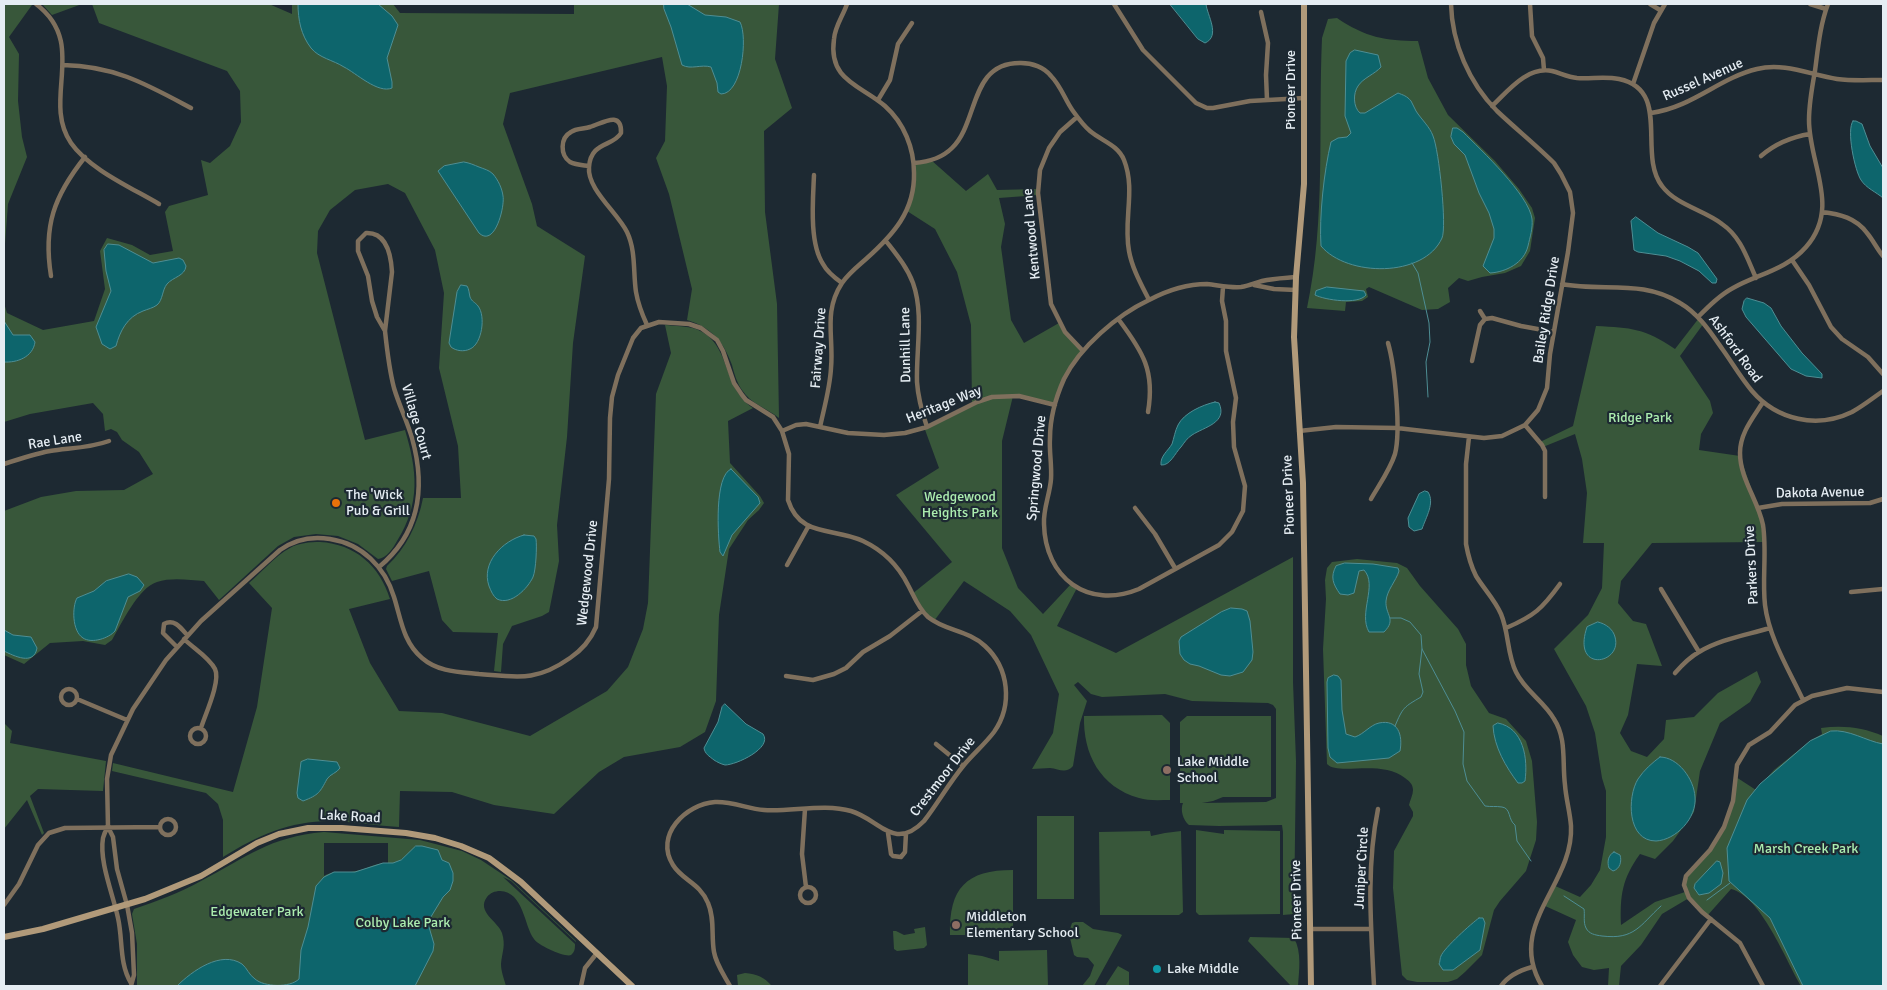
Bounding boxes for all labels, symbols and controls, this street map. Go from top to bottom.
street label: Pioneer Drive [1283,50,1299,130]
street label: Russel Avenue [1660,55,1746,105]
street label: Kentwood Lane [1020,188,1044,280]
street label: Bailey Ridge Drive [1530,255,1564,365]
street label: Fairway Drive [808,307,830,389]
street label: Dunhill Lane [897,307,915,383]
street label: Ashford Road [1705,312,1765,386]
street label: Village Court [397,382,435,462]
street label: Heritage Way [904,382,984,428]
park label: Ridge Park [1608,410,1672,426]
street label: Springwood Drive [1024,415,1050,521]
street label: Rae Lane [27,428,83,454]
street label: Pioneer Drive [1279,455,1299,535]
street label: Dakota Avenue [1775,484,1865,502]
place label: The 'Wick Pub & Grill [346,487,410,520]
park label: Wedgewood Heights Park [922,489,998,522]
marker: The 'Wick Pub & Grill [330,497,342,509]
street label: Wedgewood Drive [574,519,602,627]
street label: Parkers Drive [1742,525,1762,605]
street label: Crestmoor Drive [907,734,979,820]
place label: Lake Middle School [1177,754,1249,786]
marker: Lake Middle School [1161,764,1173,776]
street label: Lake Road [319,807,381,827]
street label: Juniper Circle [1351,826,1373,910]
park label: Marsh Creek Park [1754,841,1858,857]
street label: Pioneer Drive [1288,860,1306,940]
park label: Edgewater Park [210,904,304,920]
place label: Middleton Elementary School [966,909,1079,942]
park label: Colby Lake Park [356,915,450,931]
marker: Middleton Elementary School [950,919,962,931]
place label: Lake Middle [1167,961,1239,977]
marker: Lake Middle [1151,963,1163,975]

